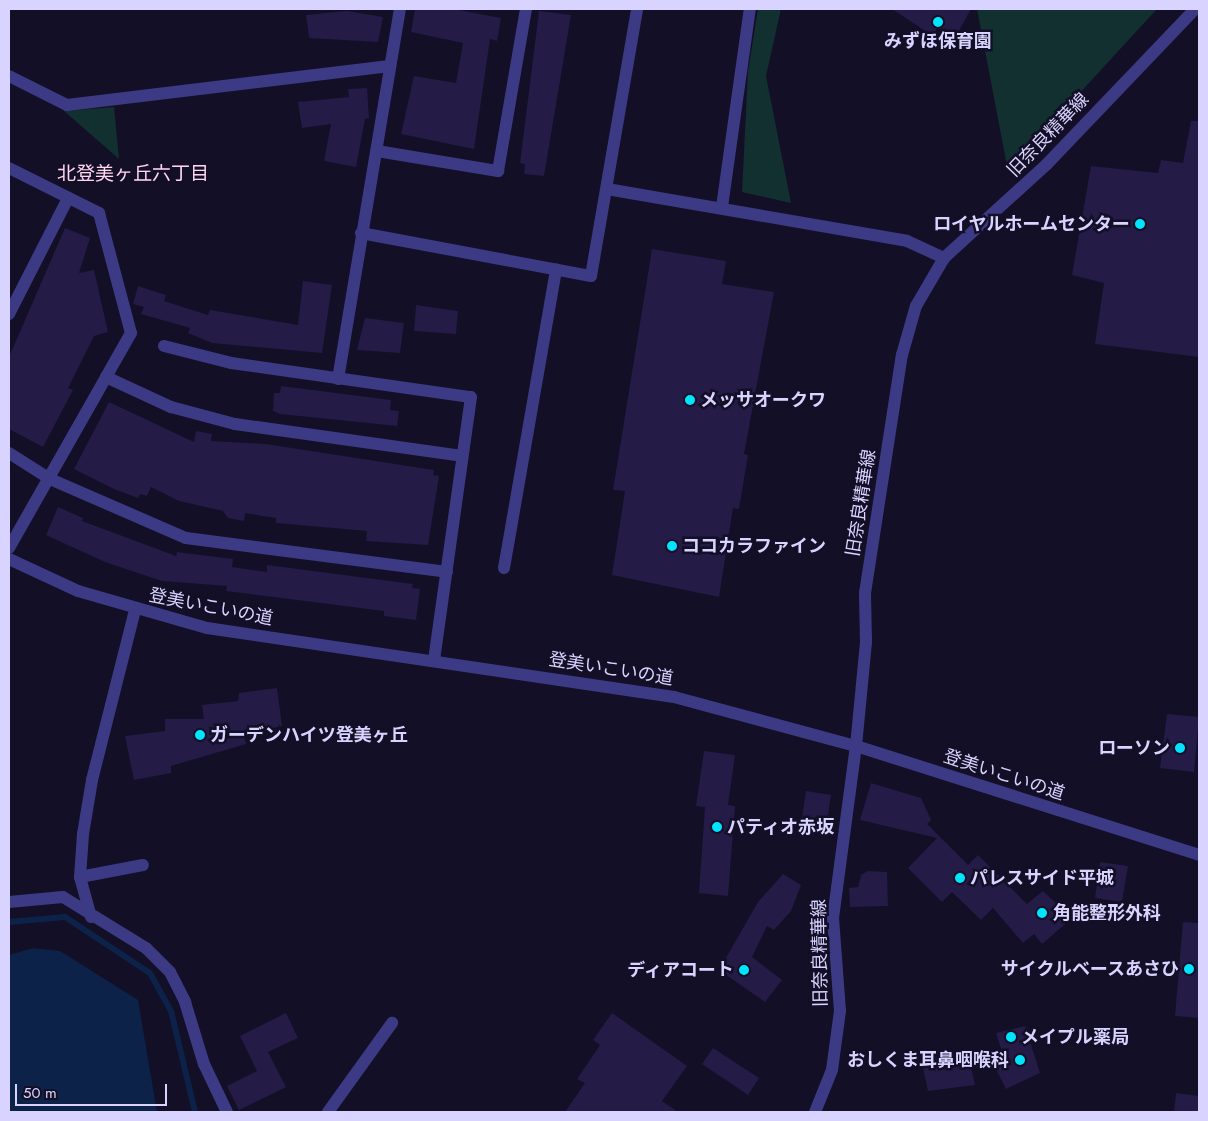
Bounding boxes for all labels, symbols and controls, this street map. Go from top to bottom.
marker: みずほ保育園 [932,16,944,28]
place label: みずほ保育園 [884,30,992,52]
street label: 旧奈良精華線 [1003,89,1093,181]
district label: 北登美ヶ丘六丁目 [57,163,209,185]
place label: ロイヤルホームセンター [932,213,1130,235]
marker: ロイヤルホームセンター [1134,218,1146,230]
place label: メッサオークワ [700,389,826,411]
marker: メッサオークワ [684,394,696,406]
street label: 旧奈良精華線 [842,448,880,558]
place label: ココカラファイン [682,535,826,557]
marker: ココカラファイン [666,540,678,552]
street label: 登美いこいの道 [147,584,275,630]
street label: 登美いこいの道 [547,648,675,690]
place label: ガーデンハイツ登美ヶ丘 [210,724,408,746]
marker: ガーデンハイツ登美ヶ丘 [194,729,206,741]
place label: ローソン [1098,737,1170,759]
marker: ローソン [1174,742,1186,754]
street label: 登美いこいの道 [941,745,1067,805]
place label: パティオ赤坂 [727,816,835,838]
marker: パティオ赤坂 [711,821,723,833]
place label: パレスサイド平城 [970,867,1114,889]
marker: パレスサイド平城 [954,872,966,884]
street label: 旧奈良精華線 [808,899,832,1007]
place label: 角能整形外科 [1053,902,1161,924]
marker: 角能整形外科 [1035,906,1049,920]
place label: サイクルベースあさひ [999,958,1179,980]
place label: ディアコート [626,959,734,981]
marker: サイクルベースあさひ [1183,963,1195,975]
marker: ディアコート [738,964,750,976]
place label: メイプル薬局 [1021,1026,1129,1048]
marker: メイプル薬局 [1005,1031,1017,1043]
place label: おしくま耳鼻咽喉科 [847,1049,1009,1071]
marker: おしくま耳鼻咽喉科 [1013,1053,1027,1067]
scale bar [18,1074,170,1106]
text: 50 m [23,1082,57,1104]

